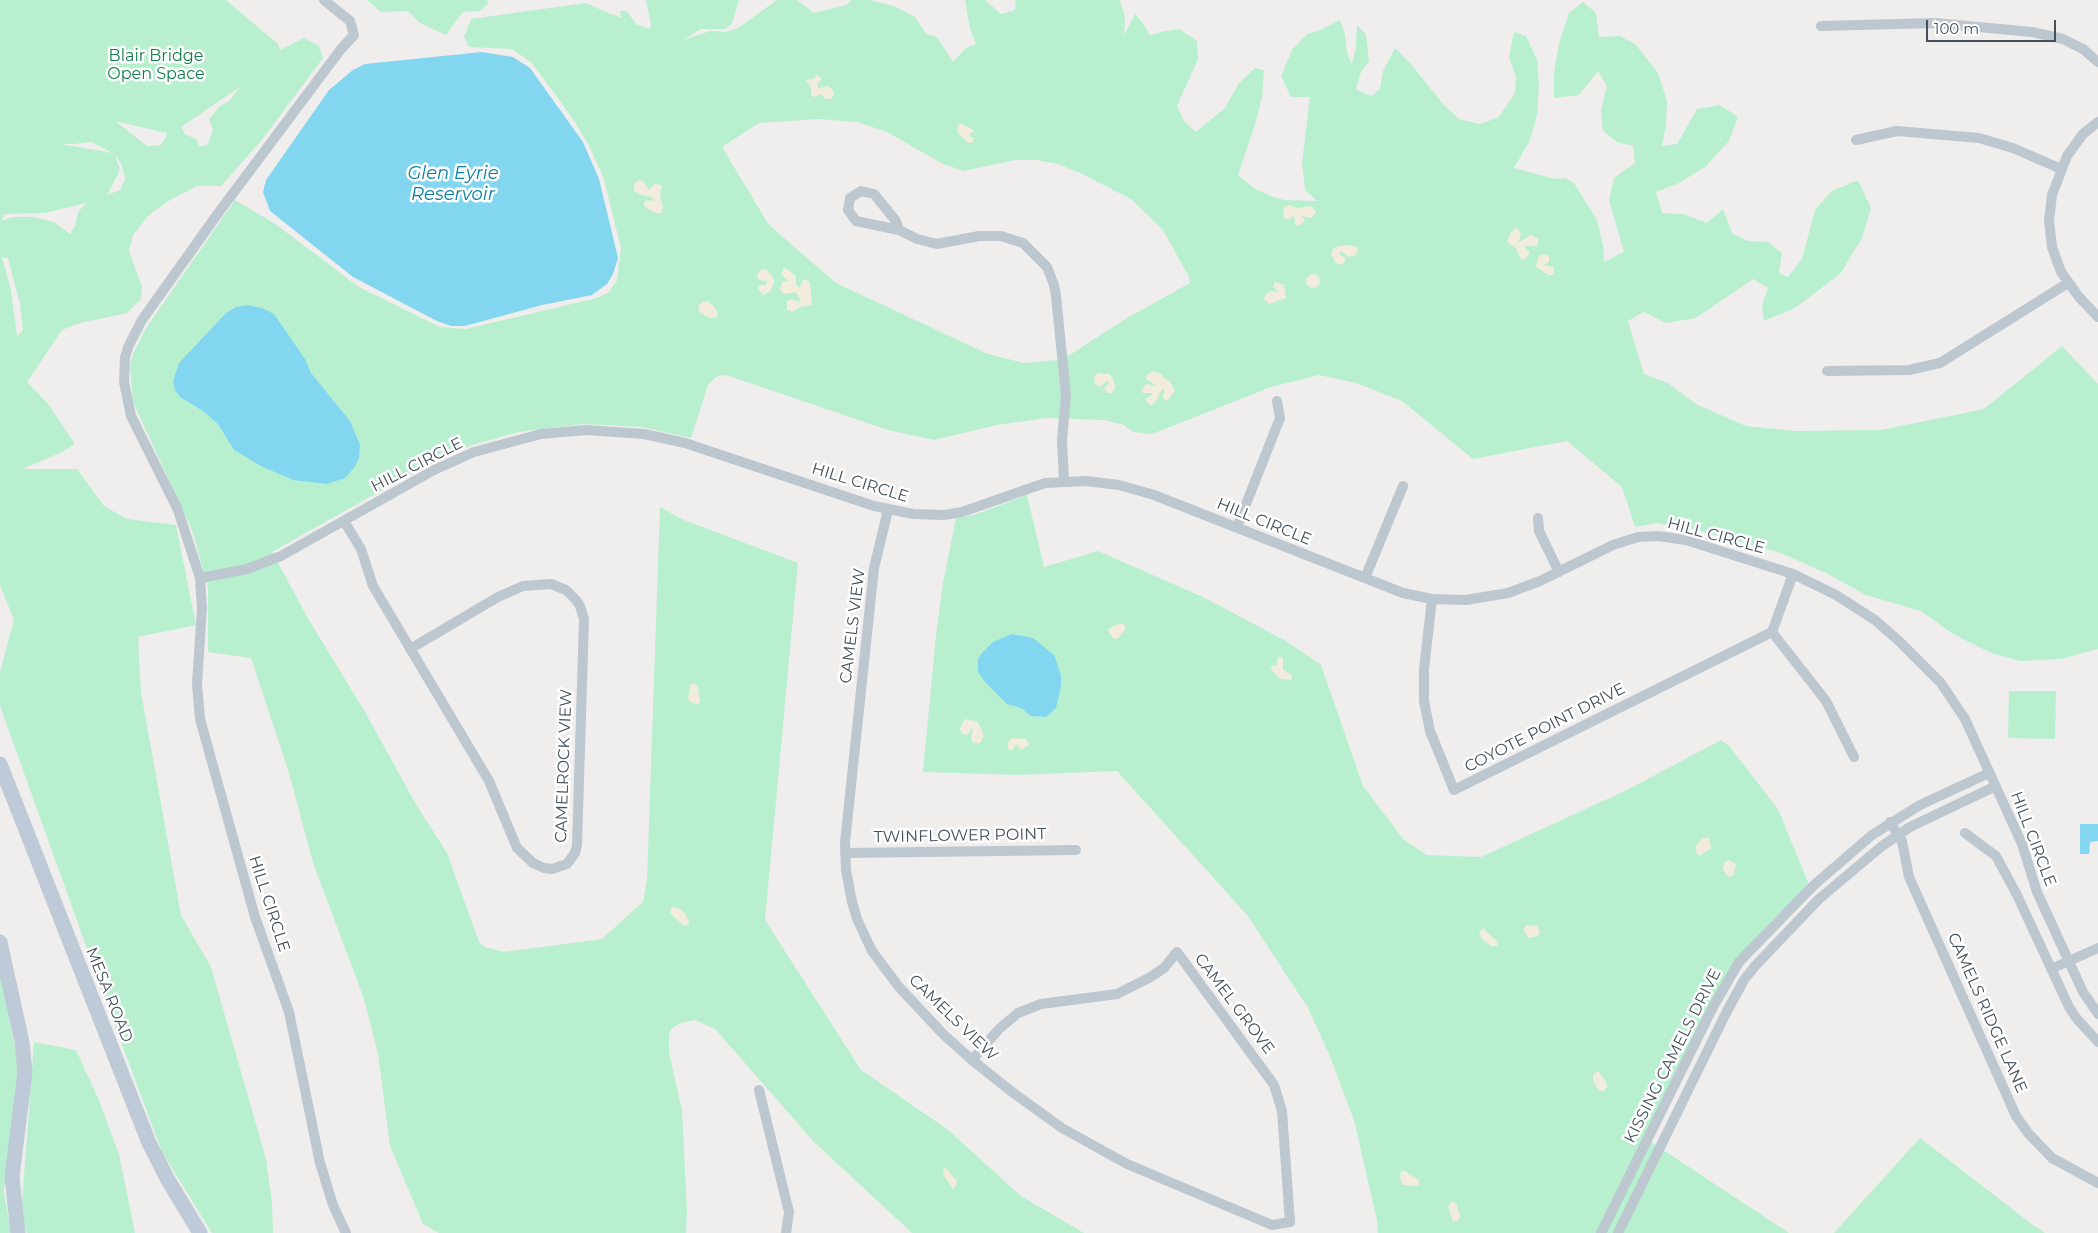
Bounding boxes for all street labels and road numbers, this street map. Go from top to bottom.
street label: HILL CIRCLE [368,434,466,496]
street label: HILL CIRCLE [809,459,911,507]
street label: HILL CIRCLE [1214,494,1314,550]
street label: HILL CIRCLE [1665,514,1767,558]
street label: CAMELS VIEW [836,567,870,685]
street label: COYOTE POINT DRIVE [1461,679,1629,777]
street label: CAMELROCK VIEW [552,689,576,843]
street label: HILL CIRCLE [2006,789,2060,889]
street label: TWINFLOWER POINT [873,825,1047,847]
street label: HILL CIRCLE [244,853,294,955]
street label: CAMELS RIDGE LANE [1943,930,2031,1096]
street label: MESA ROAD [81,945,137,1045]
street label: CAMEL GROVE [1190,950,1278,1058]
street label: KISSING CAMELS DRIVE [1621,966,1725,1146]
street label: CAMELS VIEW [905,971,1001,1065]

